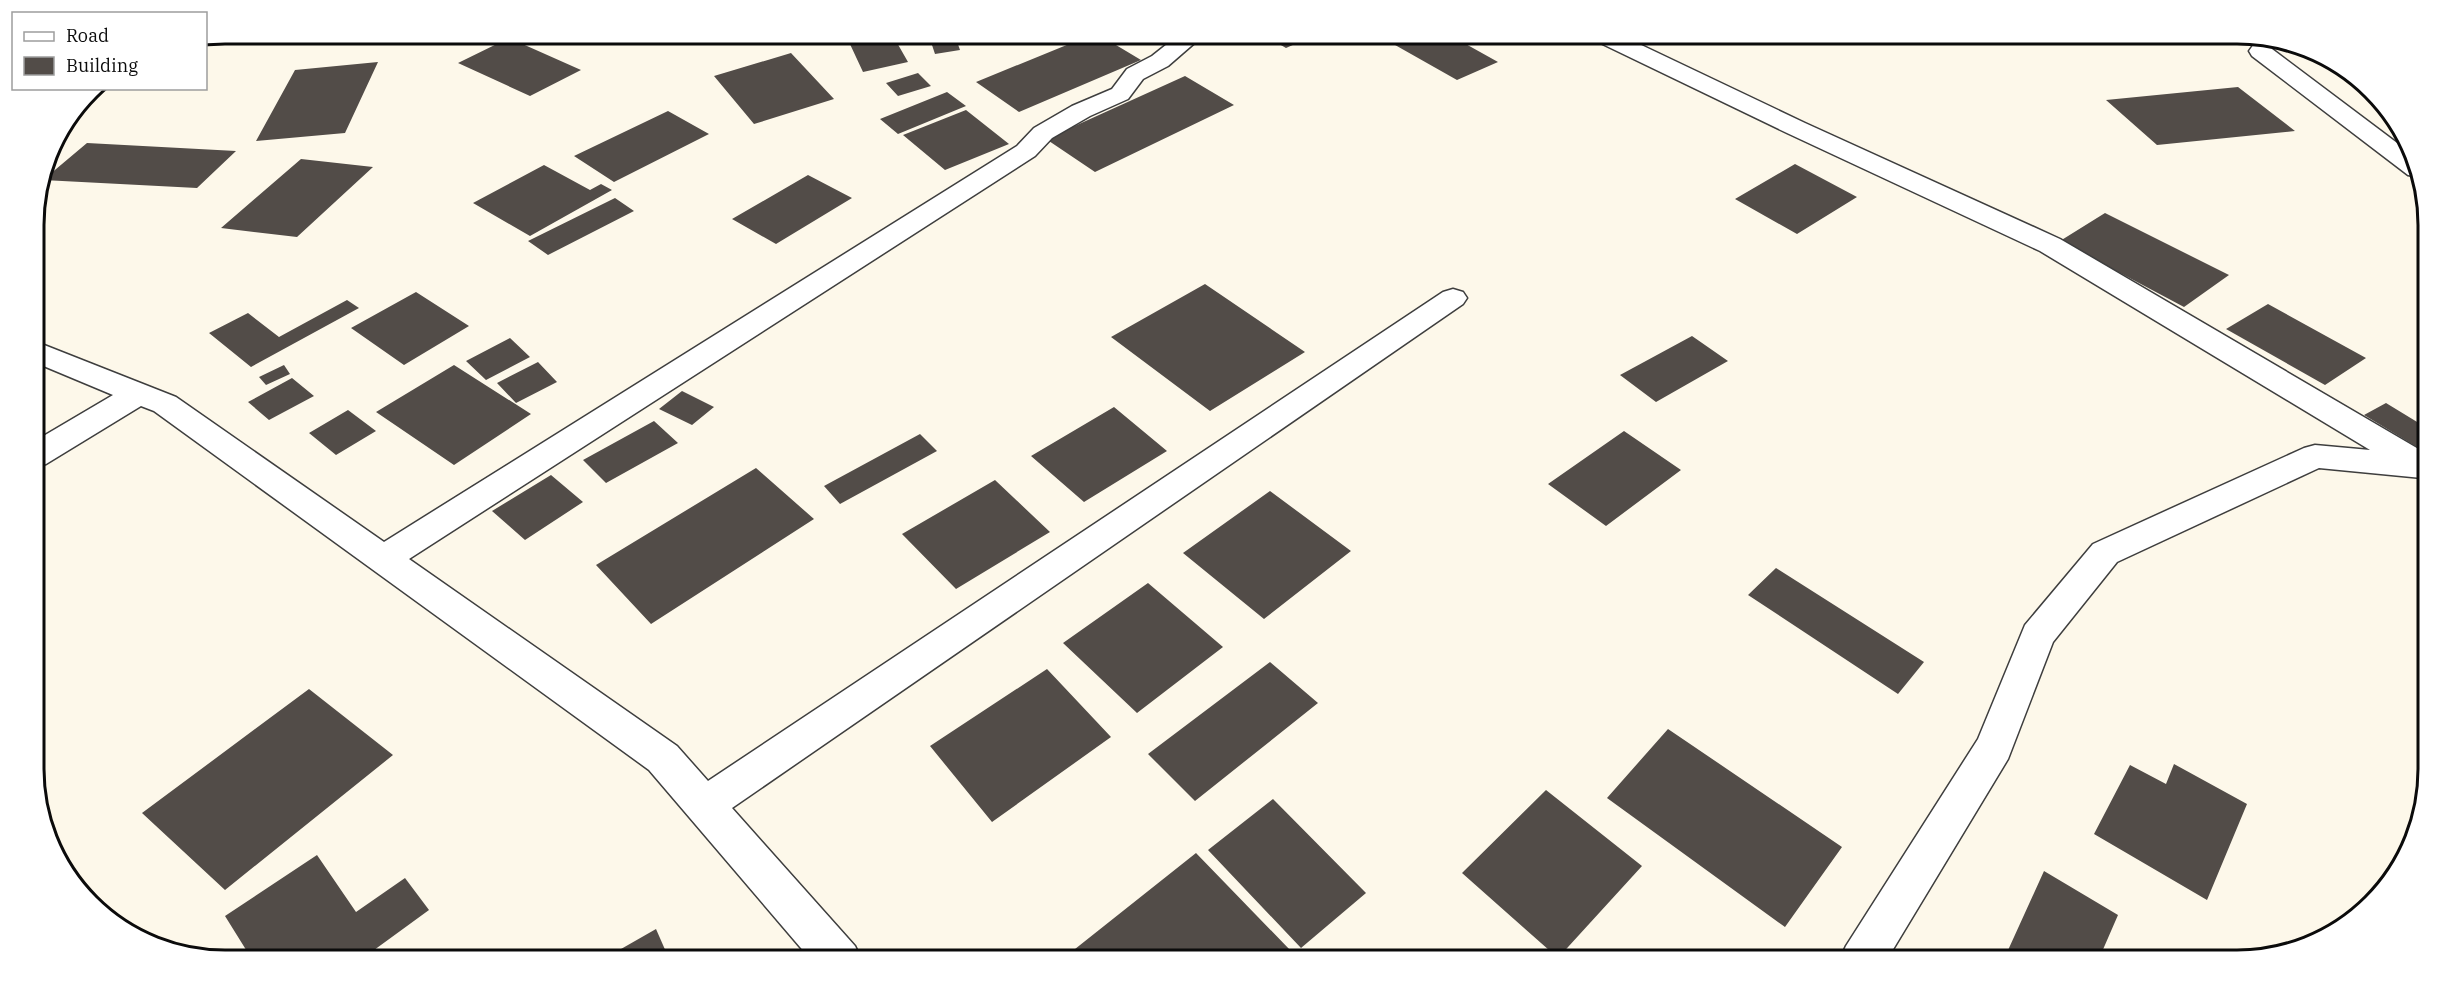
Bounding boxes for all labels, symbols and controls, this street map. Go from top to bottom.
legend [12,12,207,90]
text: Road [66,24,109,47]
text: Building [66,54,138,77]

